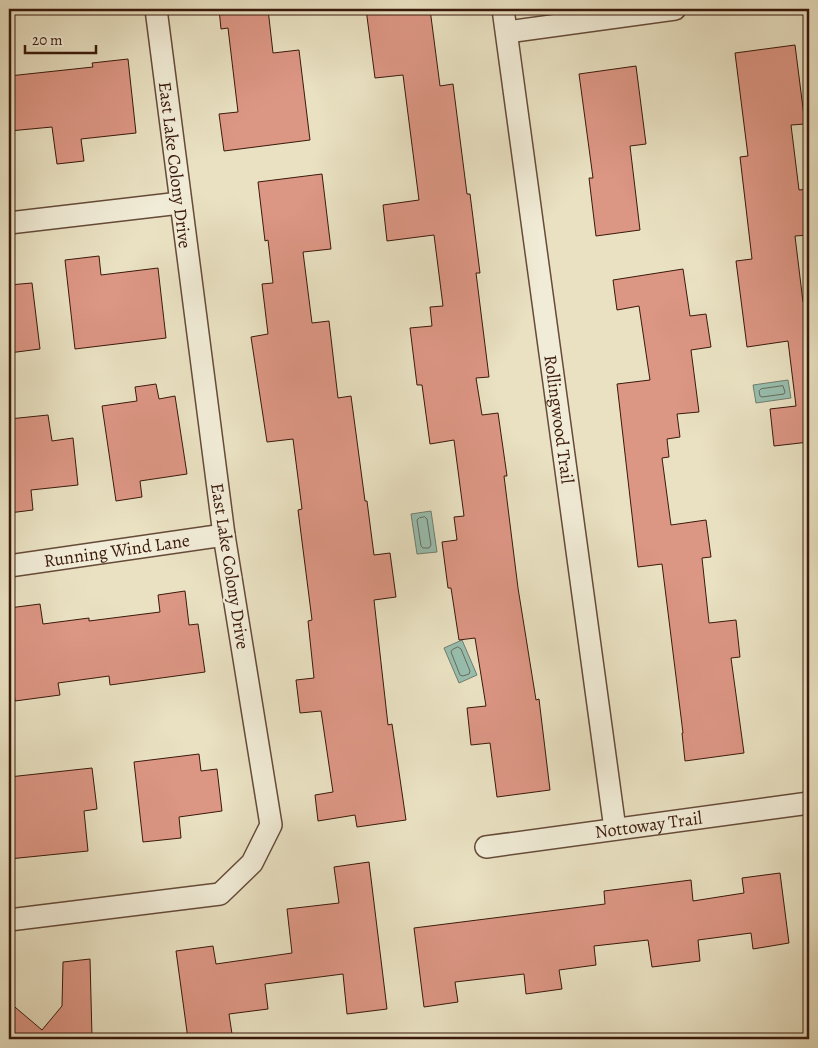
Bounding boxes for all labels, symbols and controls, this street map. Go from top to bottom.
scale bar [25,22,96,54]
text: 20 m [32,30,63,50]
street label: East Lake Colony Drive [153,80,197,250]
street label: Rollingwood Trail [538,353,580,486]
street label: East Lake Colony Drive [205,481,255,651]
street label: Running Wind Lane [42,528,191,573]
street label: Nottoway Trail [593,806,704,844]

